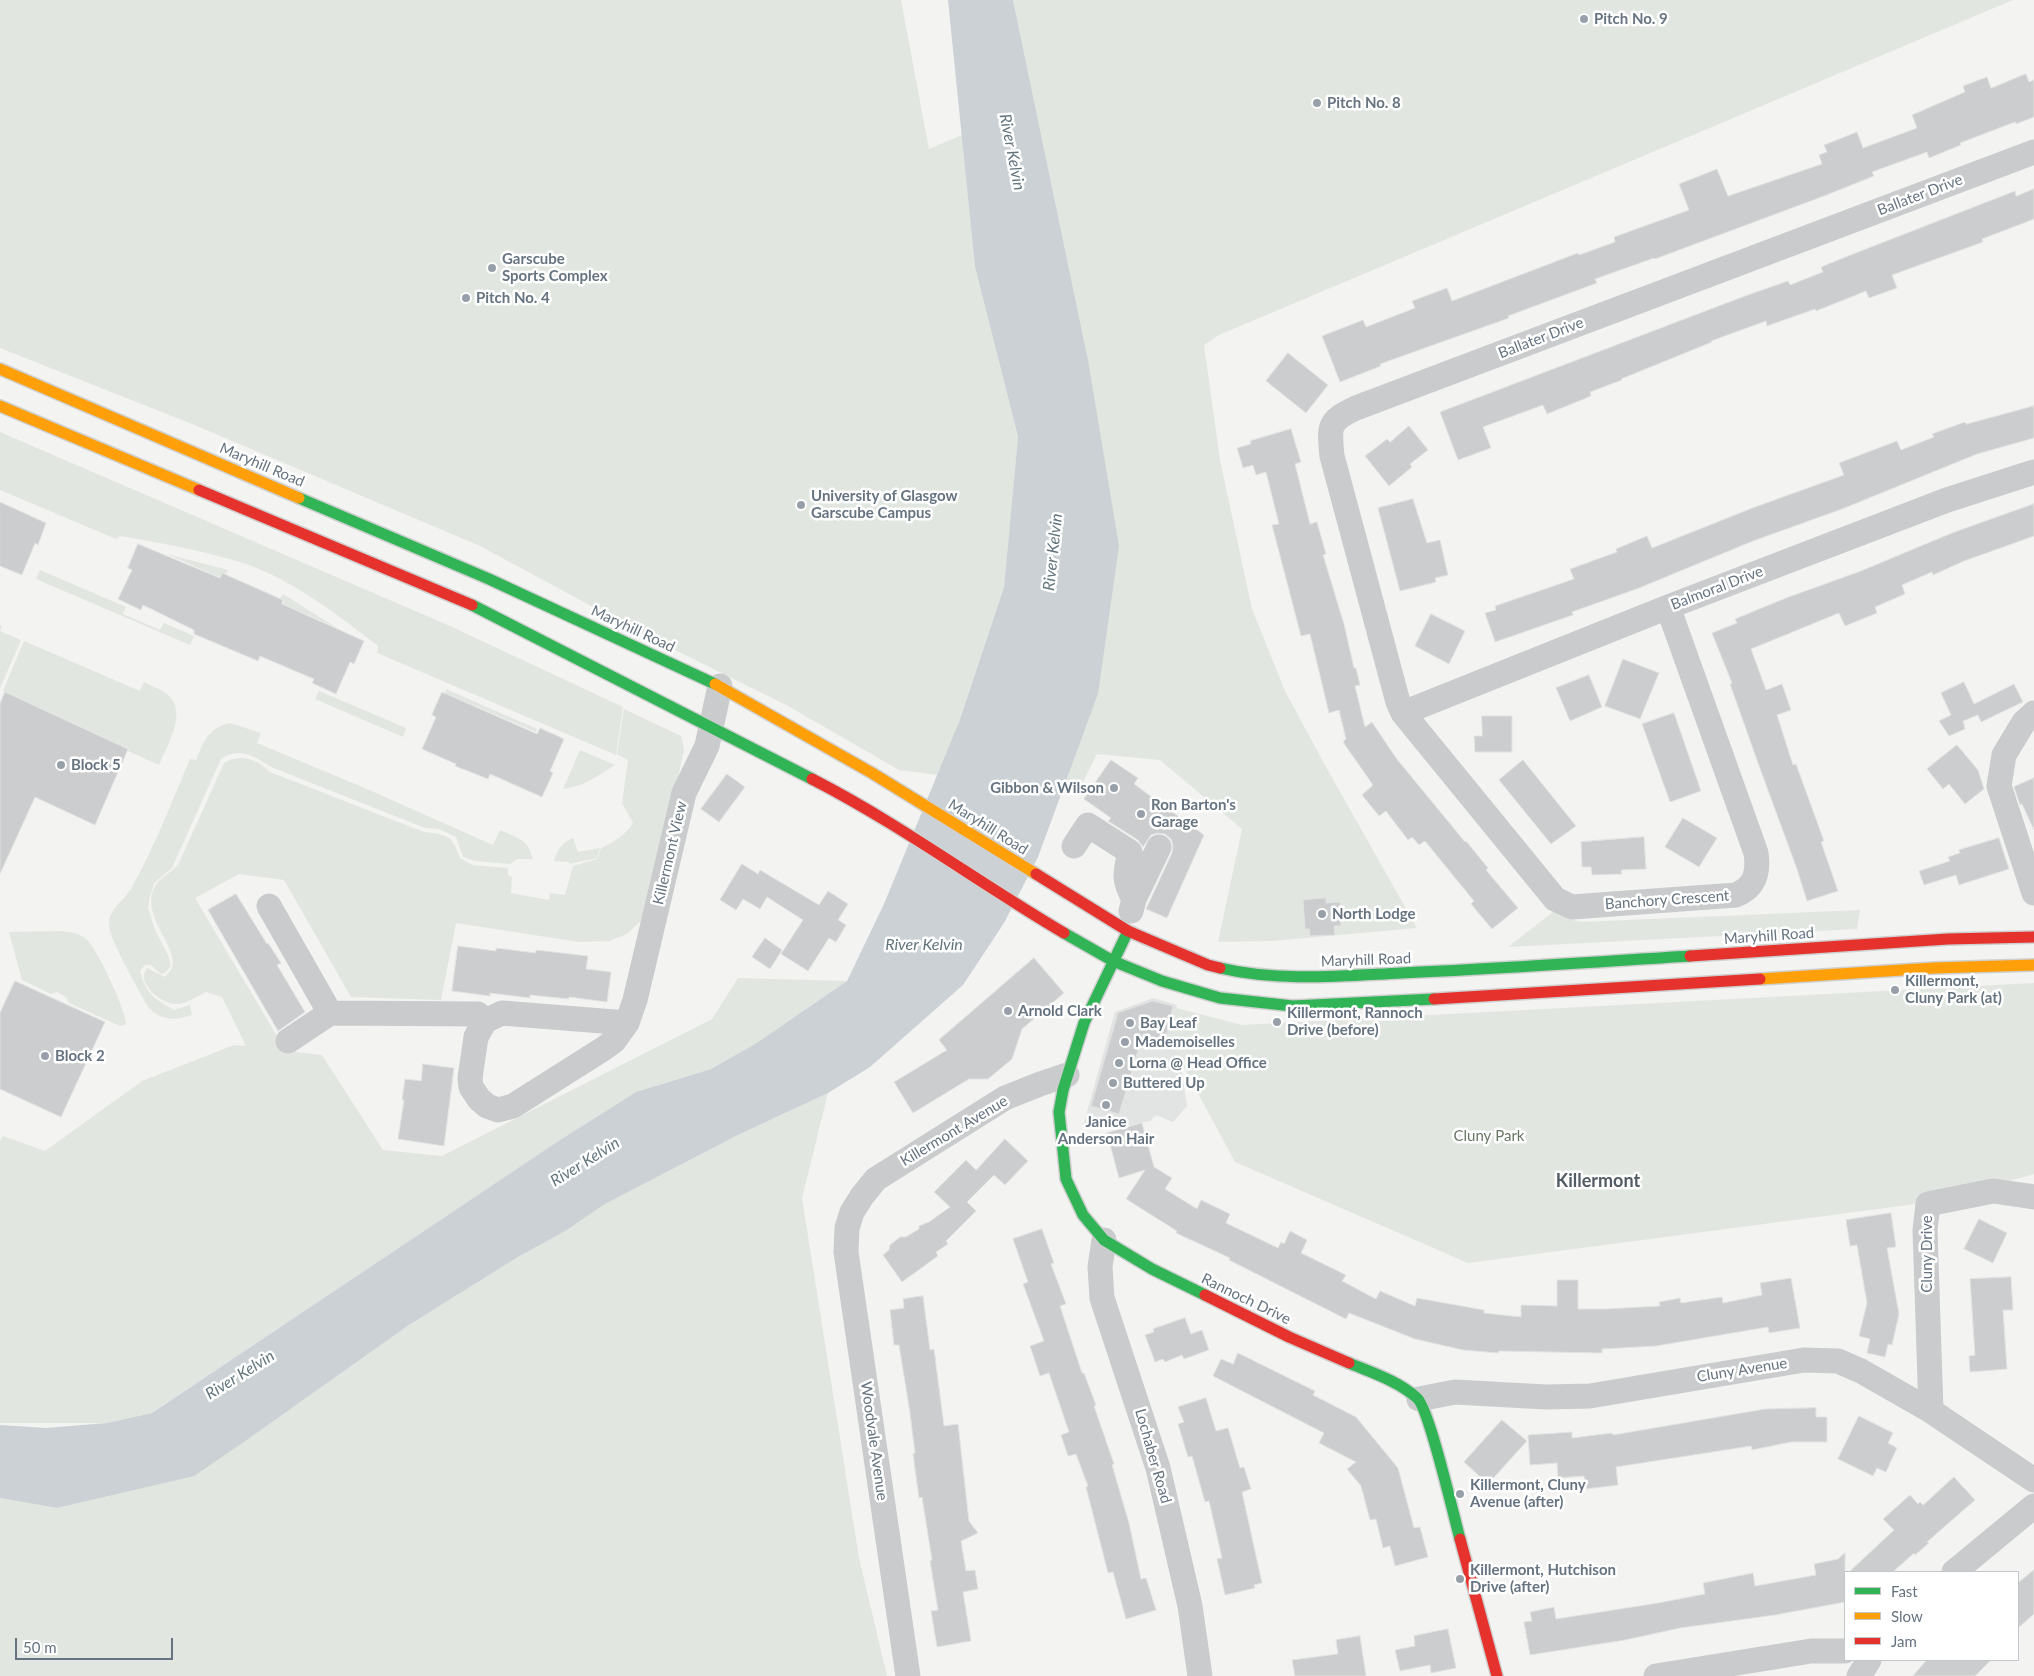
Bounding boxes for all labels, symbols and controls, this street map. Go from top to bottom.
place label: Pitch No. 9 [1594,10,1668,28]
marker: Pitch No. 9 [1578,13,1590,25]
place label: Pitch No. 8 [1327,94,1401,112]
marker: Pitch No. 8 [1311,97,1323,109]
water label: River Kelvin [995,112,1029,192]
street label: Ballater Drive [1875,171,1965,219]
place label: Garscube Sports Complex [502,250,608,285]
marker: Garscube Sports Complex [486,262,498,274]
place label: Pitch No. 4 [476,289,550,307]
marker: Pitch No. 4 [460,292,472,304]
street label: Ballater Drive [1496,314,1586,362]
street label: Maryhill Road [217,439,307,491]
place label: University of Glasgow Garscube Campus [811,487,957,522]
marker: University of Glasgow Garscube Campus [795,499,807,511]
water label: River Kelvin [1039,512,1067,592]
street label: Balmoral Drive [1668,562,1766,614]
street label: Maryhill Road [588,602,678,656]
place label: Block 5 [71,756,121,774]
marker: Block 5 [55,759,67,771]
place label: Gibbon & Wilson [990,779,1104,797]
marker: Gibbon & Wilson [1108,782,1120,794]
street label: Maryhill Road [945,795,1031,859]
place label: Ron Barton's Garage [1151,796,1236,831]
street label: Killermont View [649,799,691,907]
marker: Ron Barton's Garage [1135,808,1147,820]
street label: Banchory Crescent [1604,887,1730,913]
place label: North Lodge [1332,905,1416,923]
marker: North Lodge [1316,908,1328,920]
street label: Maryhill Road [1723,924,1815,948]
water label: River Kelvin [885,935,963,955]
street label: Maryhill Road [1320,949,1412,971]
place label: Killermont, Cluny Park (at) [1905,972,2002,1007]
marker: Killermont, Cluny Park (at) [1889,984,1901,996]
place label: Arnold Clark [1018,1002,1102,1020]
place label: Killermont, Rannoch Drive (before) [1287,1004,1423,1039]
marker: Arnold Clark [1002,1005,1014,1017]
place label: Bay Leaf [1140,1014,1197,1032]
marker: Killermont, Rannoch Drive (before) [1271,1016,1283,1028]
marker: Bay Leaf [1124,1017,1136,1029]
place label: Mademoiselles [1135,1033,1235,1051]
marker: Mademoiselles [1119,1036,1131,1048]
place label: Block 2 [55,1047,105,1065]
marker: Block 2 [39,1050,51,1062]
place label: Lorna @ Head Office [1129,1054,1267,1072]
marker: Lorna @ Head Office [1113,1057,1125,1069]
place label: Buttered Up [1123,1074,1205,1092]
marker: Buttered Up [1107,1077,1119,1089]
street label: Killermont Avenue [897,1092,1011,1170]
marker: Janice Anderson Hair [1100,1099,1112,1111]
place label: Janice Anderson Hair [1058,1113,1154,1148]
park label: Cluny Park [1454,1127,1524,1145]
water label: River Kelvin [547,1133,623,1191]
district label: Killermont [1556,1170,1640,1192]
street label: Cluny Drive [1918,1215,1936,1293]
street label: Rannoch Drive [1198,1270,1294,1328]
water label: River Kelvin [202,1346,278,1404]
street label: Cluny Avenue [1695,1354,1789,1386]
street label: Woodvale Avenue [857,1380,891,1502]
street label: Lochaber Road [1131,1407,1175,1505]
place label: Killermont, Cluny Avenue (after) [1470,1476,1586,1511]
marker: Killermont, Cluny Avenue (after) [1454,1488,1466,1500]
place label: Killermont, Hutchison Drive (after) [1470,1561,1616,1596]
legend [1844,1571,2019,1661]
marker: Killermont, Hutchison Drive (after) [1454,1573,1466,1585]
text: Fast [1891,1582,1918,1600]
text: Slow [1891,1607,1923,1625]
scale bar [18,1628,175,1660]
text: Jam [1891,1632,1917,1650]
text: 50 m [23,1638,57,1656]

